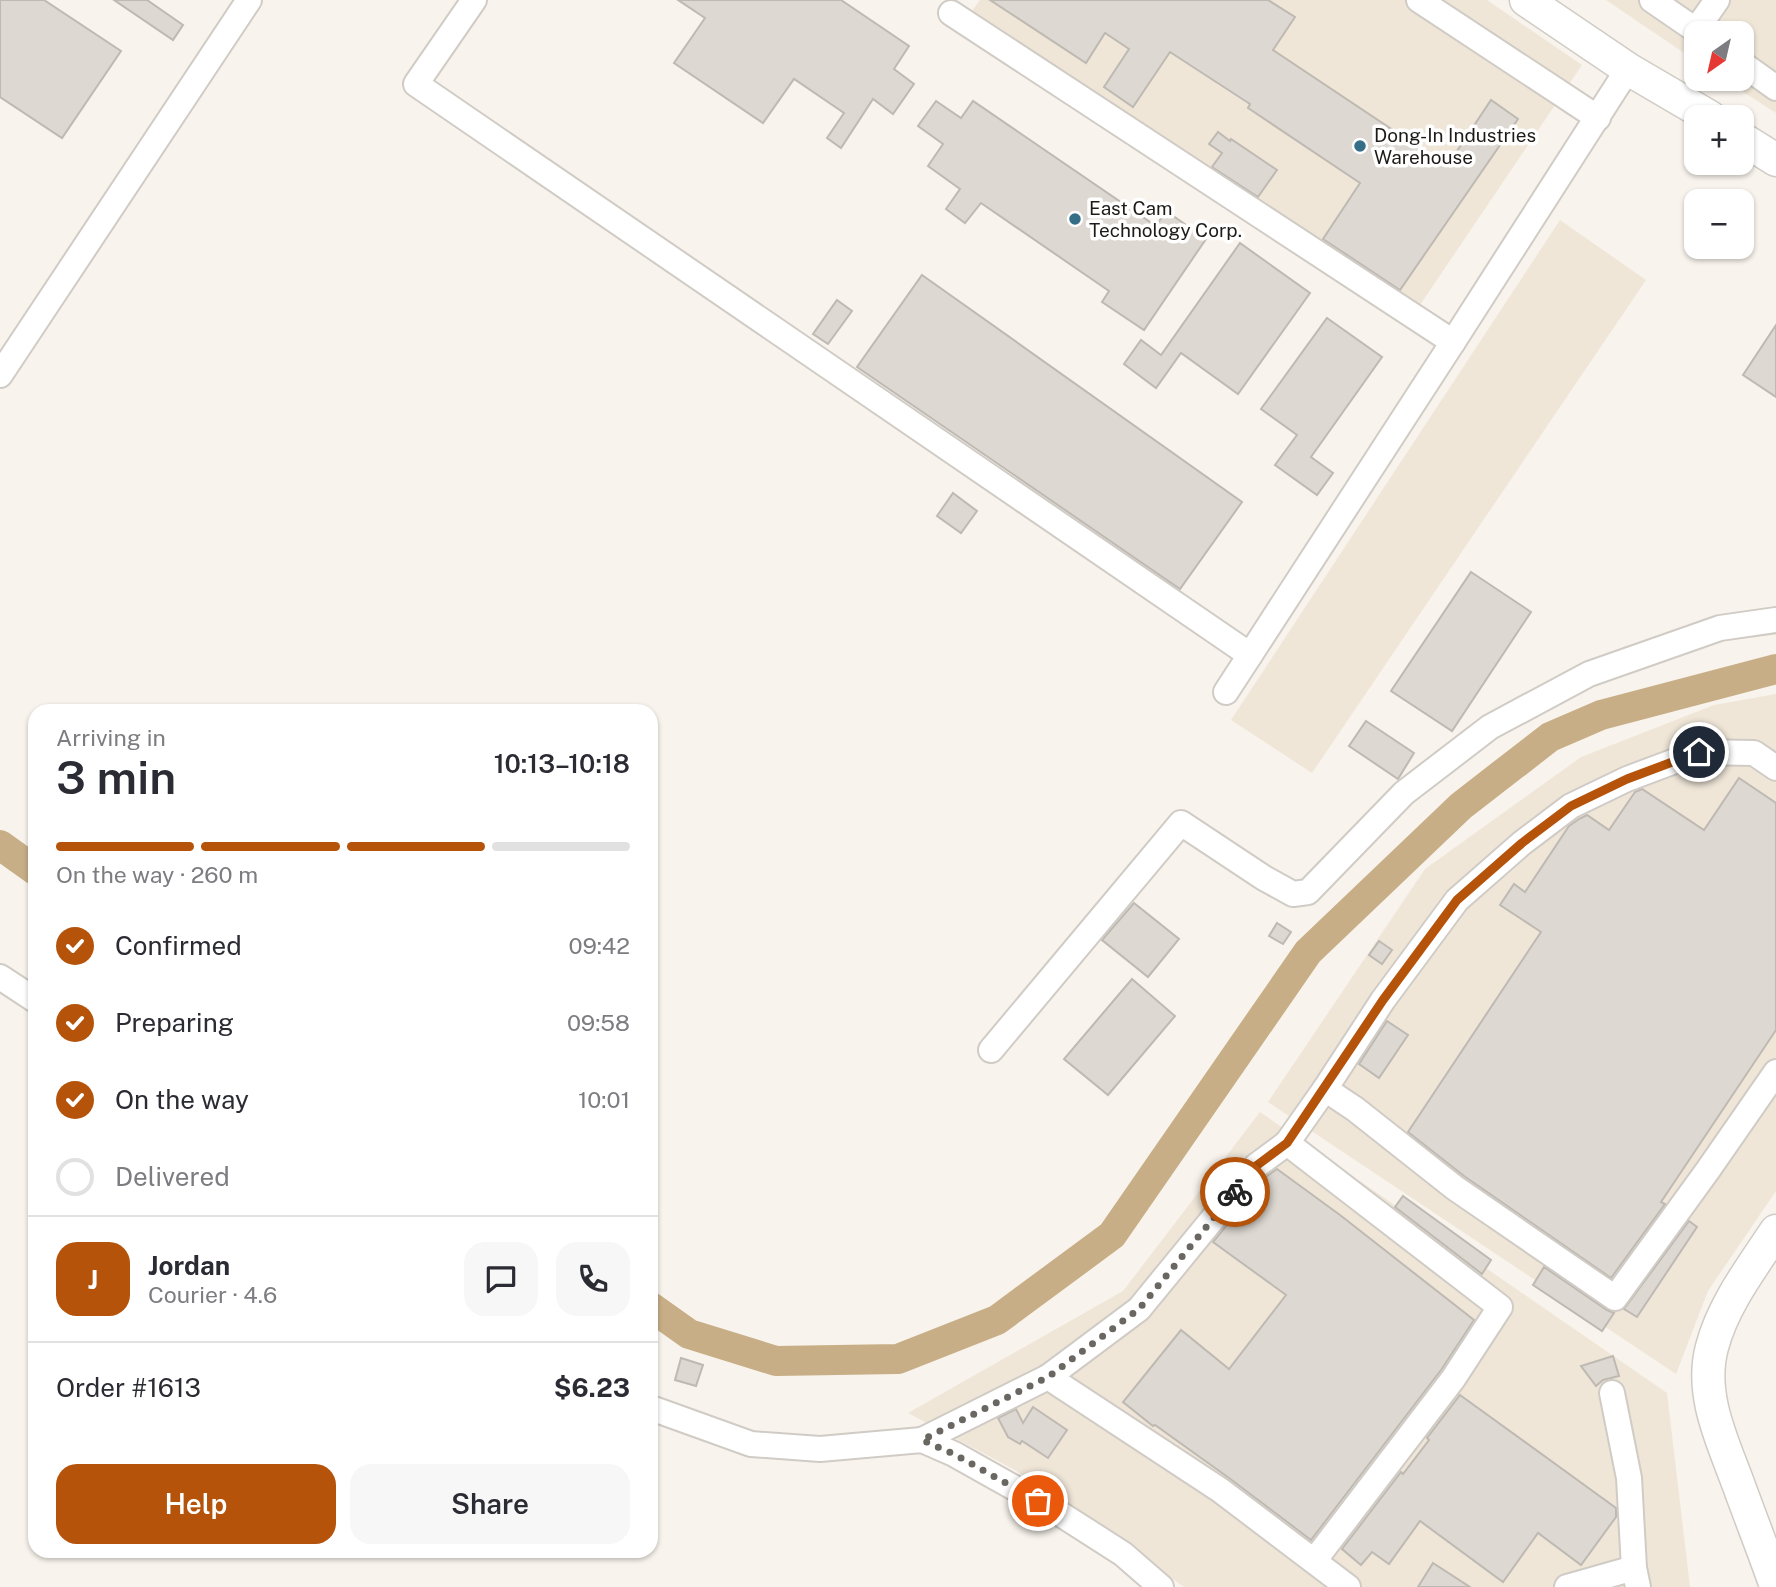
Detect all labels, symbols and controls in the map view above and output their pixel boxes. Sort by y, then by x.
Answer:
north arrow [1684,21,1754,91]
map controls [1684,21,1754,259]
button: + [1684,105,1754,175]
place label: Dong-In Industries Warehouse [1374,124,1536,168]
marker: Dong-In Industries Warehouse [1352,138,1368,154]
button: − [1684,189,1754,259]
place label: East Cam Technology Corp. [1089,197,1242,241]
marker: East Cam Technology Corp. [1067,211,1083,227]
pin [1669,722,1729,782]
text: Arriving in [56,724,166,751]
icon: home [1680,733,1718,771]
text: 10:13–10:18 [494,748,630,779]
text: 3 min [56,750,176,804]
text: On the way · 260 m [56,861,258,888]
icon: check [56,927,94,965]
text: Confirmed [115,930,242,961]
text: 09:42 [569,932,630,959]
icon: check [56,1004,94,1042]
text: Preparing [115,1007,234,1038]
text: 09:58 [567,1009,630,1036]
icon: check [56,1081,94,1119]
text: On the way [115,1084,249,1115]
text: 10:01 [578,1086,630,1113]
courier [1200,1157,1270,1227]
text: Delivered [115,1161,230,1192]
icon: bike [1216,1173,1254,1211]
button: chat [464,1242,538,1316]
button: phone [556,1242,630,1316]
text: Jordan [148,1250,230,1281]
text: J [88,1264,98,1295]
text: Courier · 4.6 [148,1281,277,1308]
text: Order #1613 [56,1372,201,1403]
text: $6.23 [554,1372,630,1403]
button: Help [56,1464,336,1544]
button: Share [350,1464,630,1544]
pin [1008,1471,1068,1531]
icon: bag [1019,1482,1057,1520]

